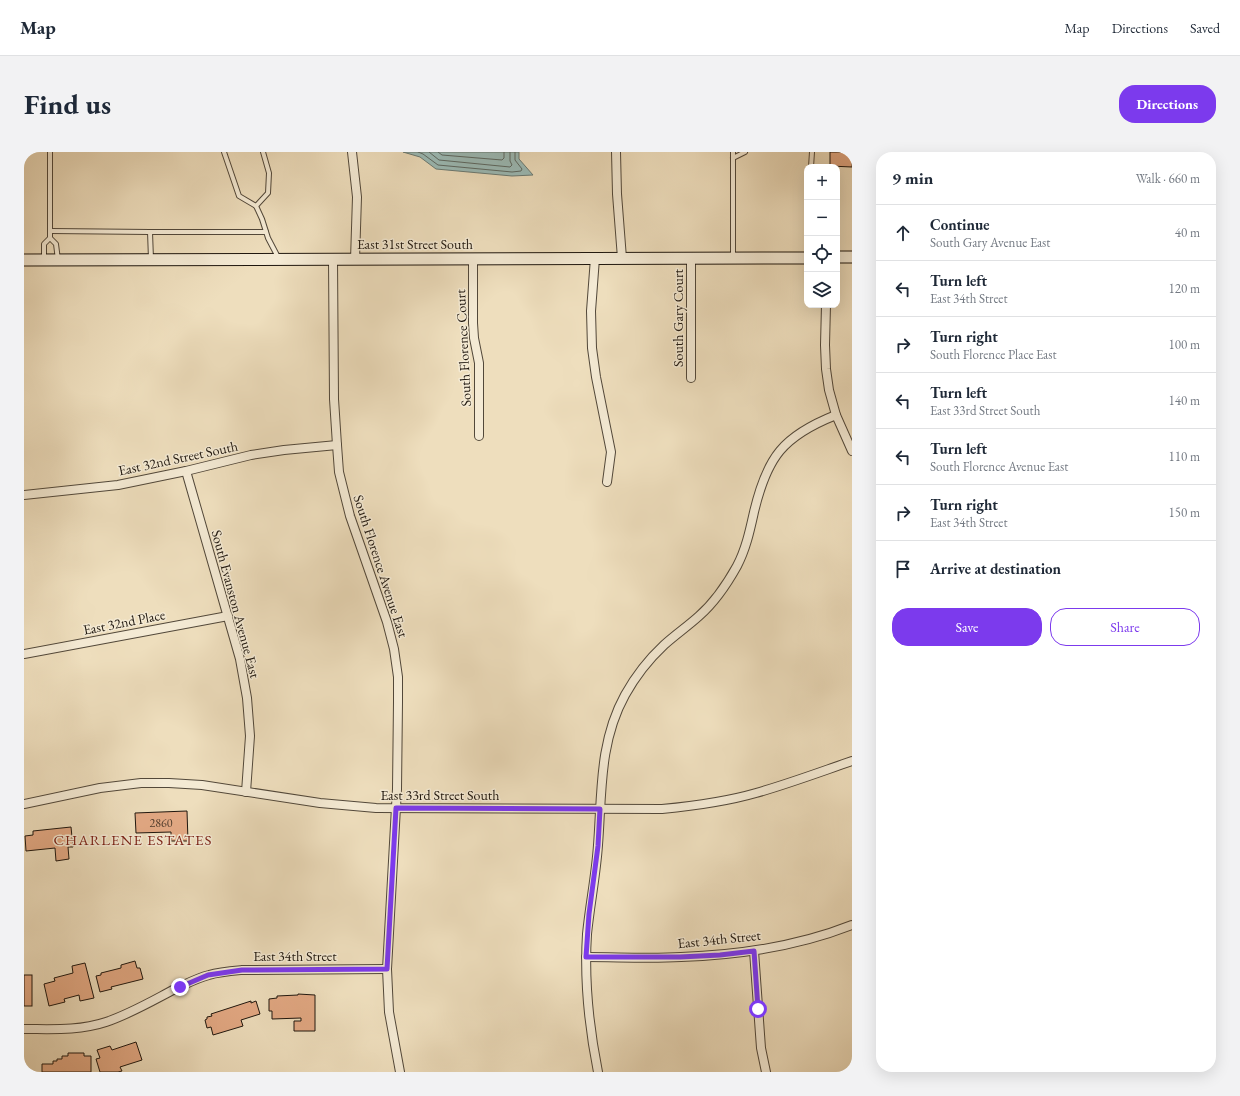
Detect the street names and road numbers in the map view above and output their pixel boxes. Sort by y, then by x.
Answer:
street label: East 31st Street South [357,235,473,253]
street label: South Gary Court [669,268,687,367]
street label: South Florence Court [451,288,475,407]
street label: East 32nd Street South [117,437,239,479]
street label: South Florence Avenue East [349,492,413,640]
street label: South Evanston Avenue East [208,528,265,681]
street label: East 32nd Place [81,605,167,639]
street label: East 33rd Street South [381,786,499,804]
street label: East 34th Street [677,926,762,952]
street label: East 34th Street [253,947,337,965]

